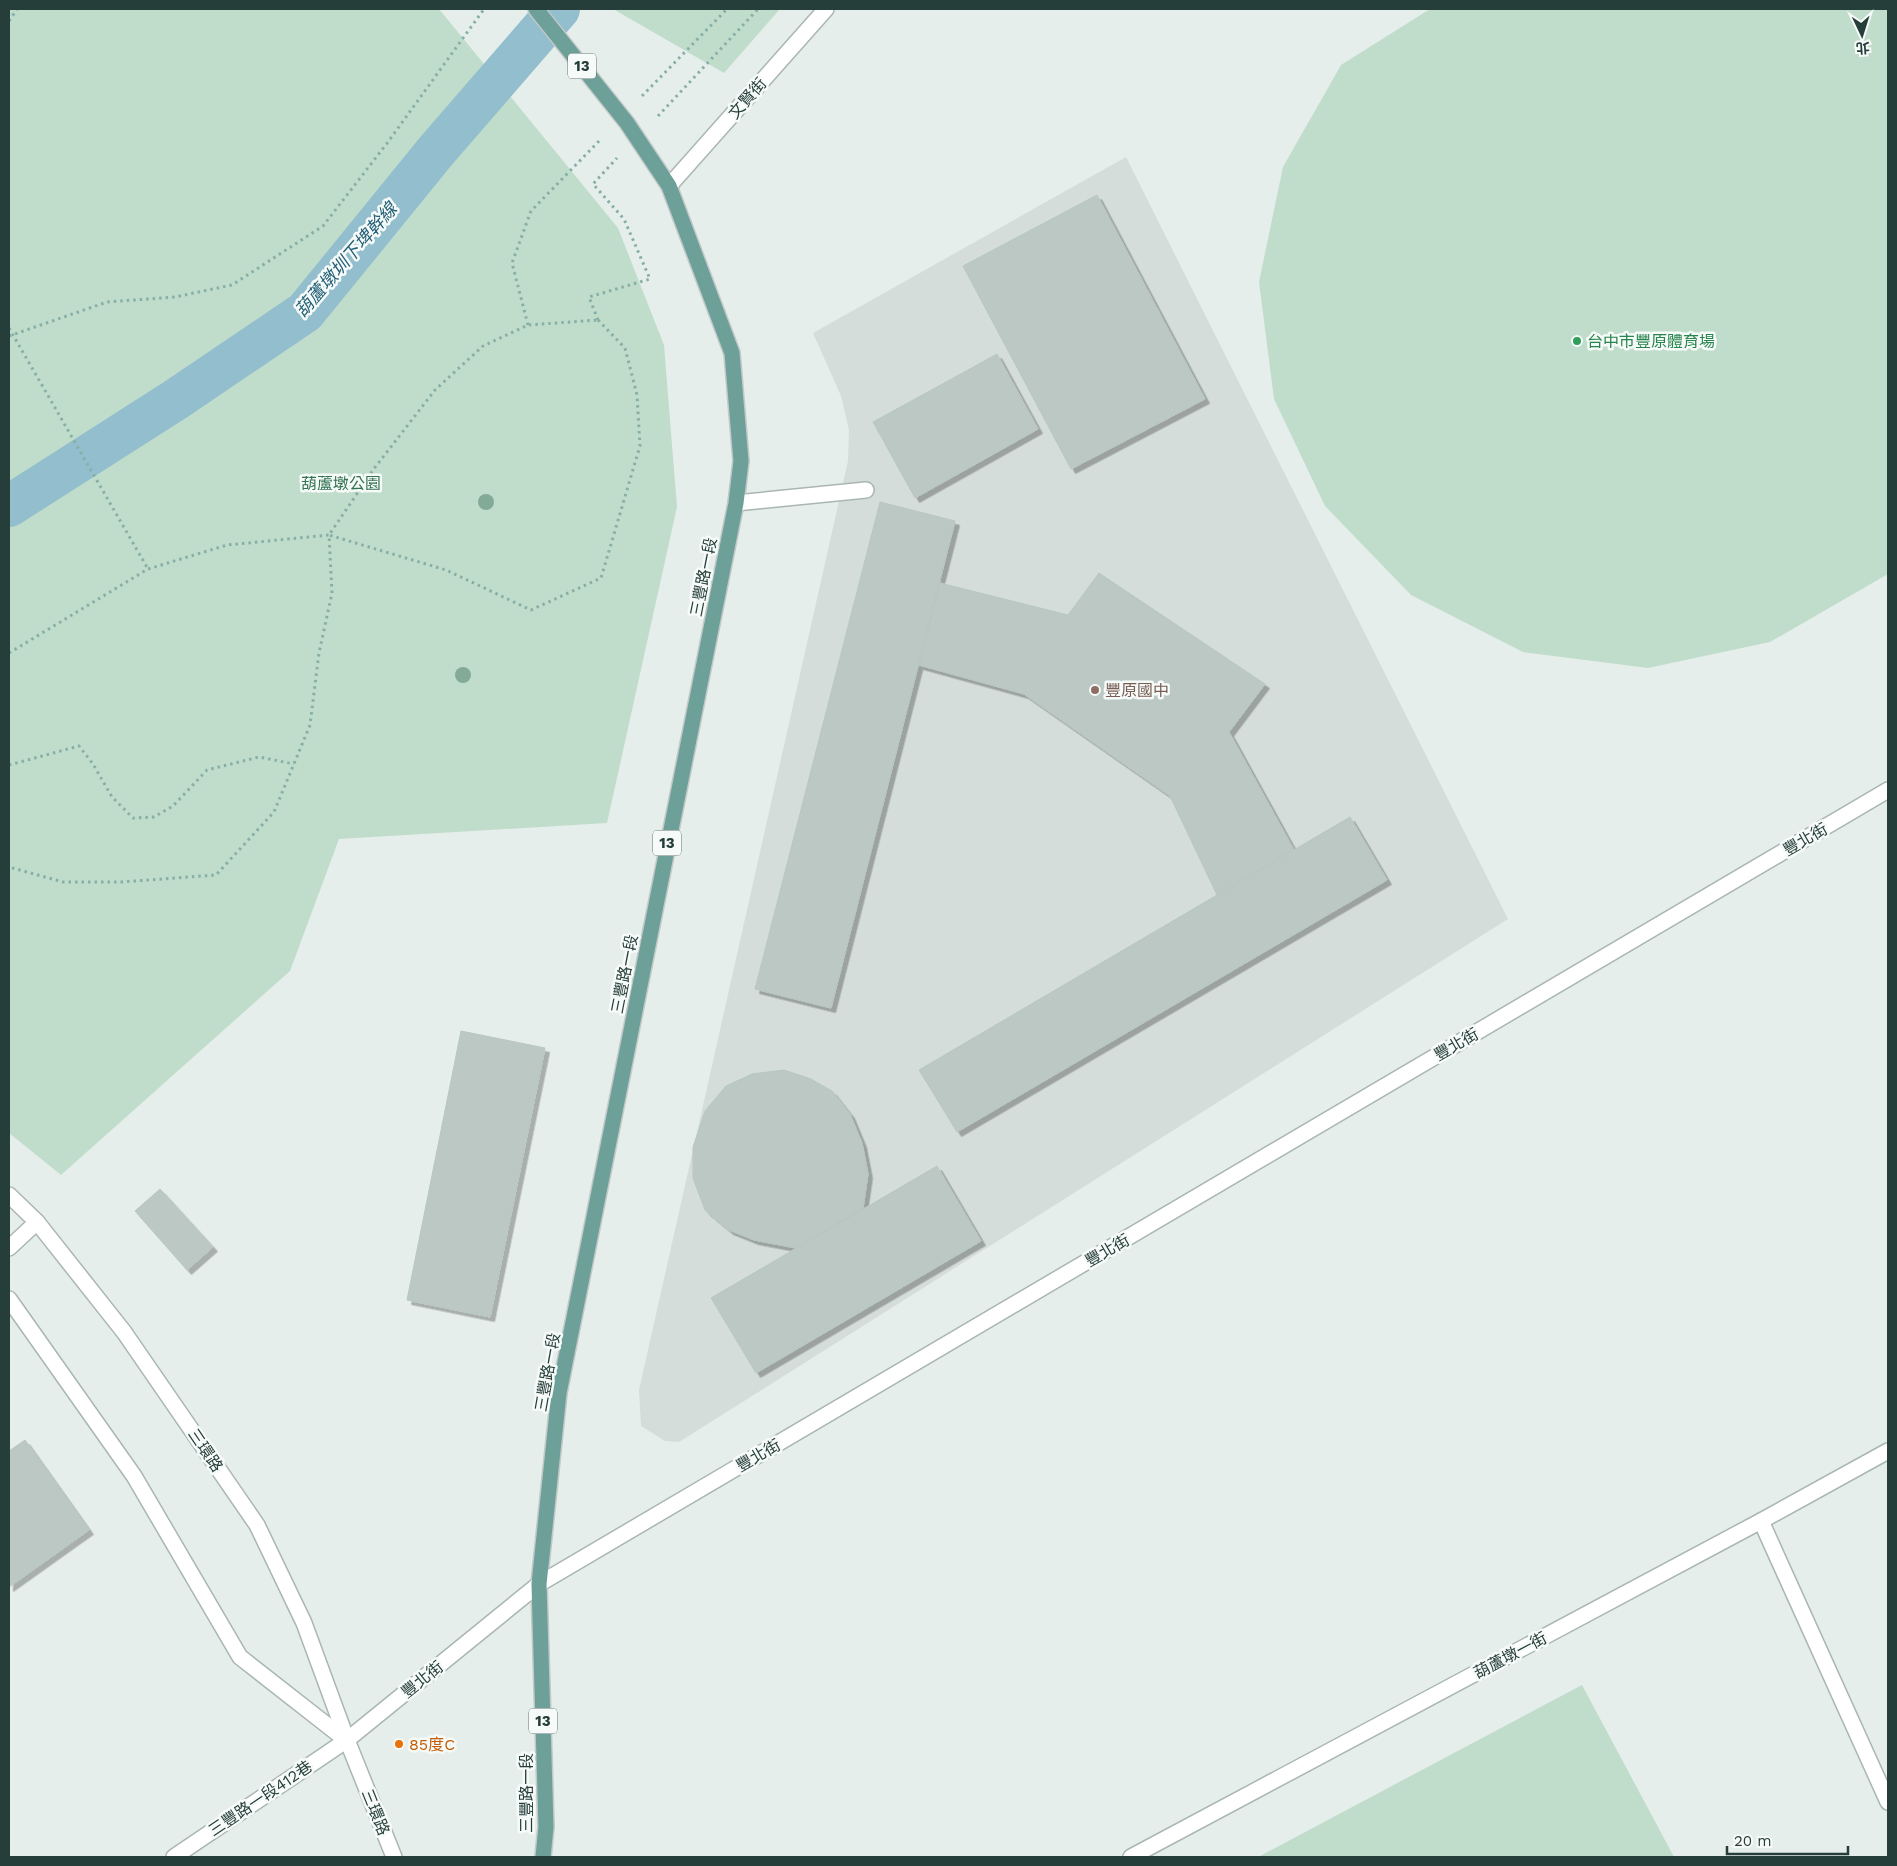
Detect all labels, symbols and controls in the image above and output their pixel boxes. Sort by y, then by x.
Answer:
north arrow [1837,10,1887,60]
text: 北 [1855,39,1870,56]
road number: 13 [568,54,596,78]
street label: 文賢街 [724,74,770,123]
water label: 葫蘆墩圳下埤幹線 [290,197,402,321]
place label: 台中市豐原體育場 [1587,332,1715,351]
marker: 台中市豐原體育場 [1571,335,1583,347]
park label: 葫蘆墩公園 [301,474,381,493]
street label: 三豐路一段 [687,536,720,618]
place label: 豐原國中 [1105,681,1169,700]
marker: 豐原國中 [1089,684,1101,696]
street label: 豐北街 [1780,819,1831,860]
road number: 13 [653,830,681,856]
street label: 三豐路一段 [608,933,641,1015]
street label: 豐北街 [1431,1024,1482,1065]
street label: 豐北街 [1082,1230,1133,1271]
street label: 三豐路一段 [531,1331,564,1413]
street label: 三環路 [184,1425,227,1475]
street label: 豐北街 [733,1435,784,1476]
street label: 葫蘆墩一街 [1470,1628,1550,1683]
street label: 豐北街 [398,1657,447,1702]
road number: 13 [529,1708,557,1734]
place label: 85度C [409,1735,455,1754]
marker: 85度C [393,1738,405,1750]
street label: 三豐路一段 [517,1753,536,1833]
street label: 三豐路一段412巷 [205,1757,316,1840]
street label: 三環路 [358,1786,393,1838]
scale bar [1727,1824,1848,1856]
text: 20 m [1734,1832,1772,1850]

